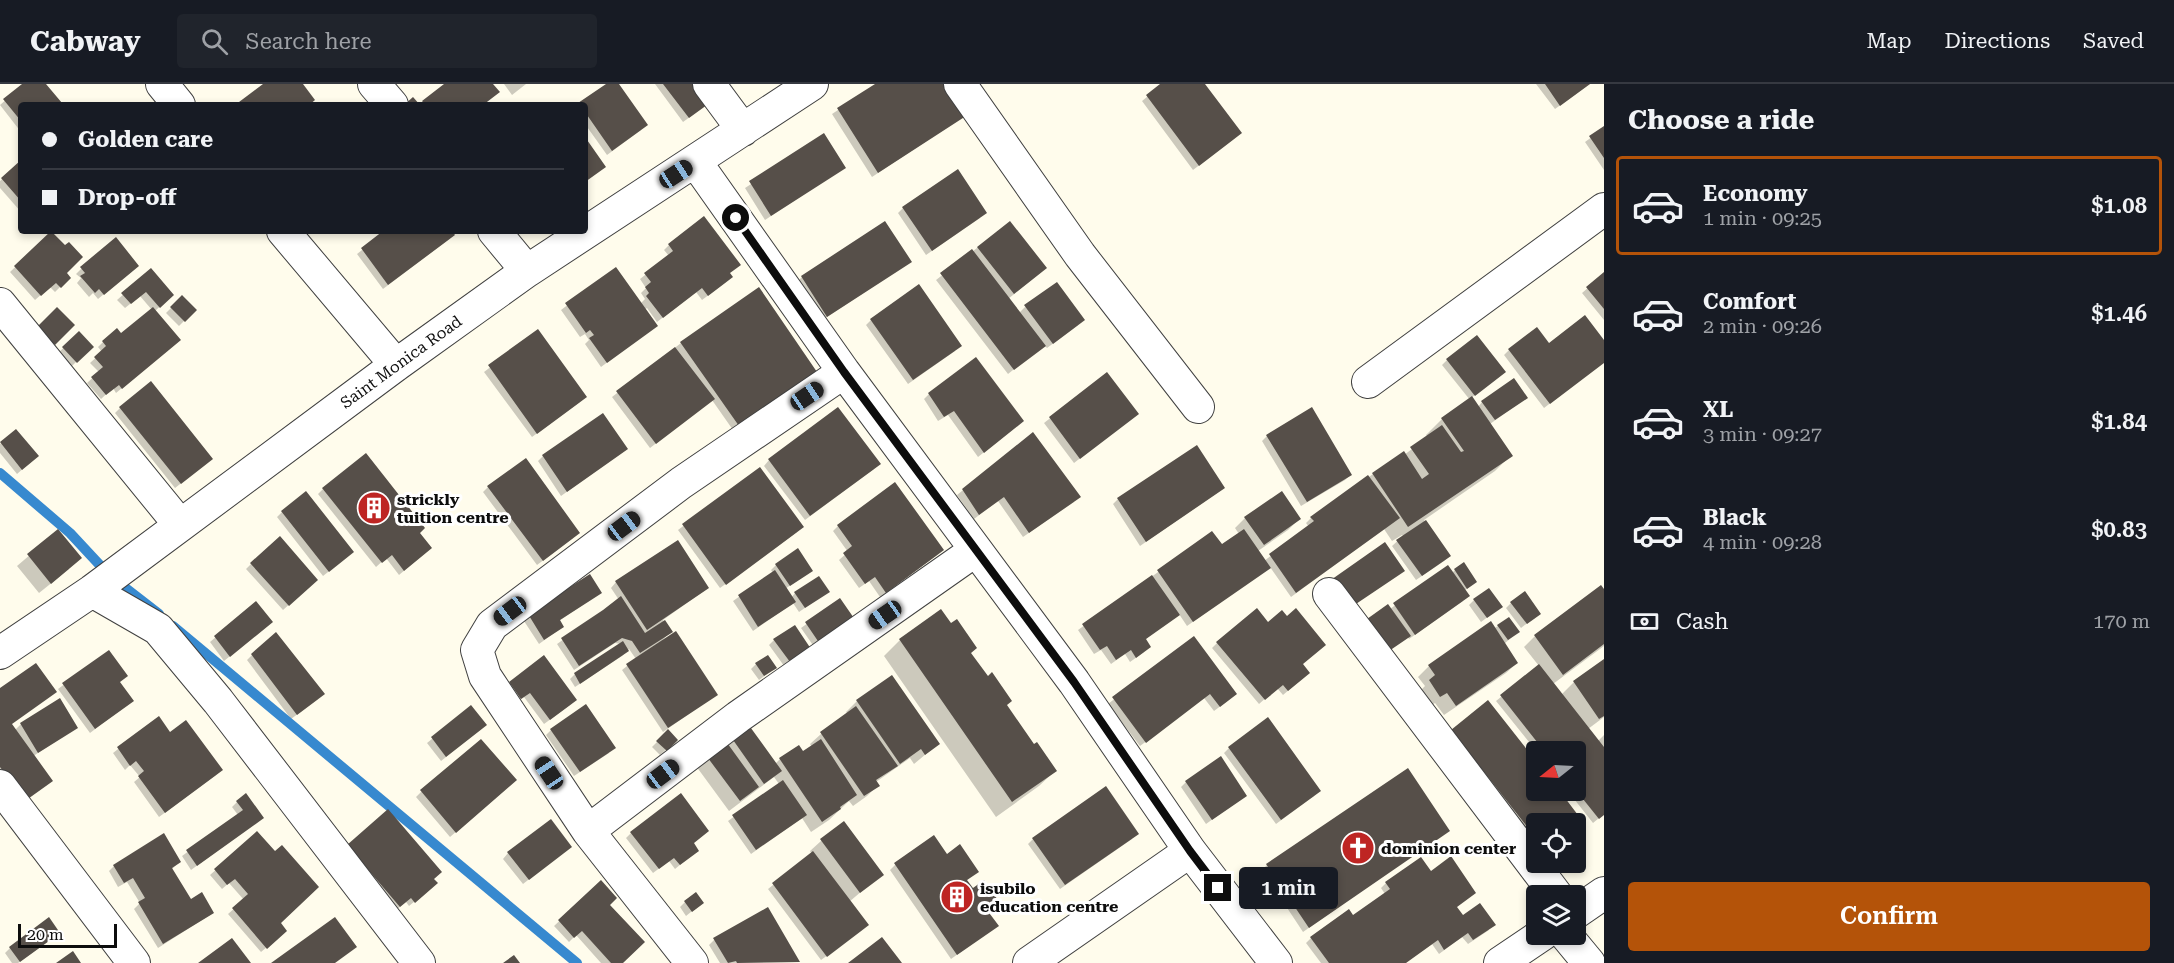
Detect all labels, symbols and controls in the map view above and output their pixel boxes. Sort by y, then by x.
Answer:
search box [177,14,597,68]
text: Cabway [30,25,141,58]
icon: search [198,25,231,58]
text: Search here [246,29,372,54]
text: Map [1867,29,1911,53]
text: Directions [1944,29,2050,53]
text: Saved [2083,29,2144,53]
text: Choose a ride [1628,104,1814,136]
text: Golden care [78,127,213,152]
car [656,157,696,191]
icon: car [1631,179,1685,233]
text: Economy [1703,181,1807,206]
text: Drop-off [78,185,176,210]
text: $1.08 [2091,193,2147,218]
route start [722,204,749,231]
text: 1 min · 09:25 [1703,206,1822,230]
icon: car [1631,287,1685,341]
text: Comfort [1703,289,1796,314]
text: $1.46 [2091,301,2147,326]
street label: Saint Monica Road [337,312,465,412]
text: 2 min · 09:26 [1703,314,1822,338]
car [787,378,827,414]
icon: car [1631,395,1685,449]
text: XL [1703,397,1733,422]
text: $1.84 [2091,409,2147,434]
text: 3 min · 09:27 [1703,422,1822,446]
building icon: strickly tuition centre [356,490,392,526]
place label: strickly tuition centre [397,490,509,527]
icon: car [1631,503,1685,557]
text: Black [1703,505,1767,530]
car [604,508,644,544]
text: $0.83 [2091,517,2147,542]
text: 4 min · 09:28 [1703,530,1822,554]
car [490,593,530,629]
car [865,597,905,633]
icon: cash [1628,605,1661,638]
text: Cash [1676,609,1728,634]
text: 170 m [2093,609,2150,633]
north arrow [1526,741,1586,801]
map controls [1526,741,1586,945]
car [531,753,567,793]
car [643,756,683,792]
button: locate [1526,813,1586,873]
church icon: dominion center [1340,830,1376,866]
place label: dominion center [1381,839,1516,858]
callout: 1 min [1239,867,1338,909]
route end [1204,874,1231,901]
text: 1 min [1261,876,1316,900]
building icon: isubilo education centre [939,879,975,915]
place label: isubilo education centre [980,879,1119,916]
button: Confirm [1628,882,2150,951]
button: layers [1526,885,1586,945]
scale bar [18,921,117,948]
text: 20 m [27,925,64,944]

